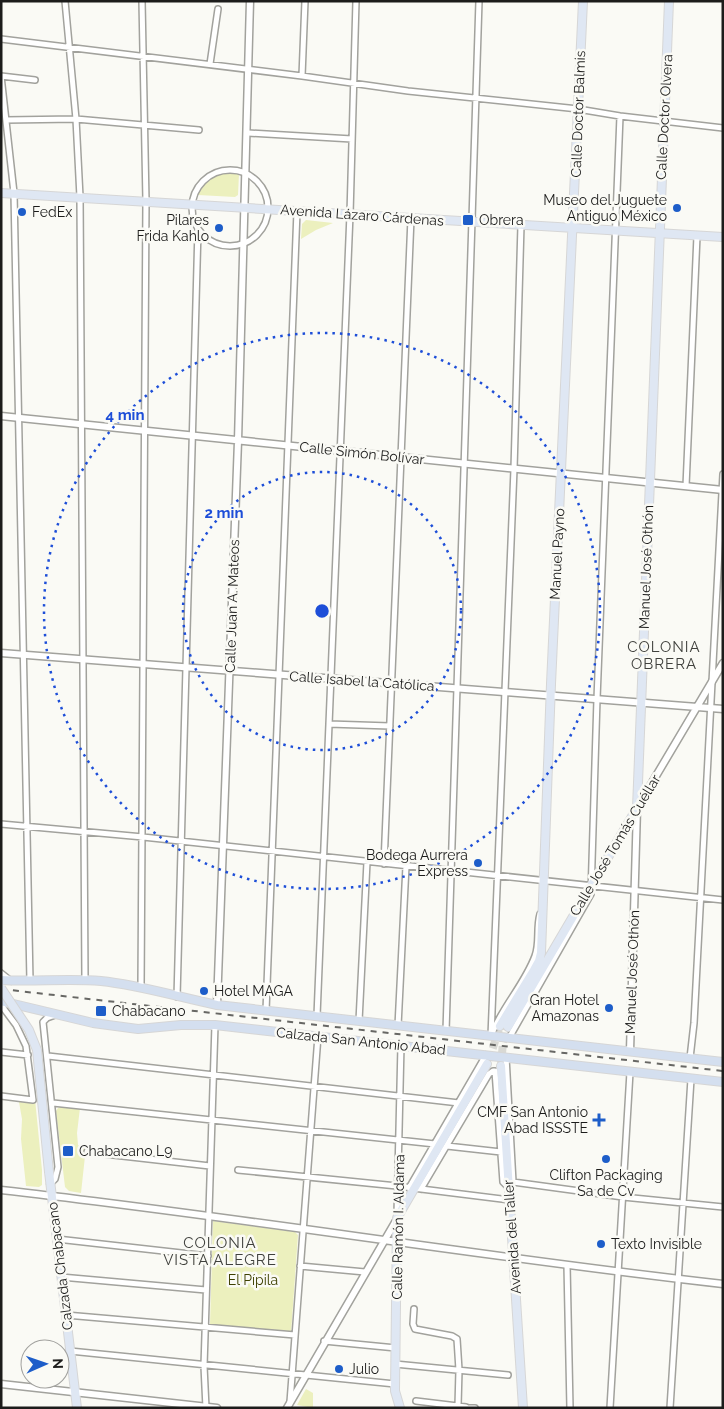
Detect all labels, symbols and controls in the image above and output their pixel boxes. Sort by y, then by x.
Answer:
street label: Calle Doctor Balmis [568,50,588,178]
street label: Calle Doctor Olvera [653,54,675,180]
place label: Museo del Juguete Antiguo México [543,192,667,224]
street label: Avenida Lázaro Cárdenas [280,201,445,229]
marker: Museo del Juguete Antiguo México [671,202,683,214]
place label: FedEx [32,204,72,220]
marker: FedEx [16,206,28,218]
place label: Pilares Frida Kahlo [136,212,209,244]
place label: Obrera [479,212,524,228]
marker: Obrera [461,213,475,227]
marker: Pilares Frida Kahlo [213,222,225,234]
text: 4 min [105,406,145,424]
street label: Calle Simón Bolívar [299,438,425,468]
text: 2 min [205,504,243,522]
street label: Manuel José Othón [636,505,656,629]
street label: Manuel Payno [547,508,567,600]
street label: Calle Juan A. Mateos [222,539,242,673]
centre of rings [313,602,331,620]
district label: COLONIA OBRERA [627,638,701,673]
street label: Calle Isabel la Católica [289,668,435,694]
street label: Calle José Tomás Cuéllar [566,771,664,918]
place label: Bodega Aurrera Express [366,847,468,879]
marker: Bodega Aurrera Express [472,857,484,869]
street label: Manuel José Othón [622,910,642,1034]
place label: Hotel MAGA [214,983,294,999]
marker: Hotel MAGA [198,985,210,997]
place label: Gran Hotel Amazonas [530,992,599,1024]
marker: Gran Hotel Amazonas [603,1002,615,1014]
place label: Chabacano [112,1003,185,1019]
marker: Chabacano [94,1004,108,1018]
street label: Calzada San Antonio Abad [275,1024,447,1058]
place label: CMF San Antonio Abad ISSSTE [477,1104,588,1136]
marker: CMF San Antonio Abad ISSSTE [592,1113,606,1127]
place label: Chabacano L9 [79,1143,172,1159]
marker: Chabacano L9 [61,1144,75,1158]
marker: Clifton Packaging Sa de Cv [600,1153,612,1165]
street label: Calle Ramón I. Aldama [389,1154,407,1300]
place label: Clifton Packaging Sa de Cv [549,1167,663,1199]
street label: Avenida del Taller [500,1179,524,1295]
street label: Calzada Chabacano [44,1201,76,1331]
district label: COLONIA VISTA ALEGRE [163,1234,277,1269]
place label: Texto Invisible [611,1236,702,1252]
marker: Texto Invisible [595,1238,607,1250]
park label: El Pípila [228,1272,278,1288]
north arrow [20,1339,70,1389]
text: N [50,1358,66,1369]
place label: Julio [349,1361,379,1377]
marker: Julio [333,1363,345,1375]

